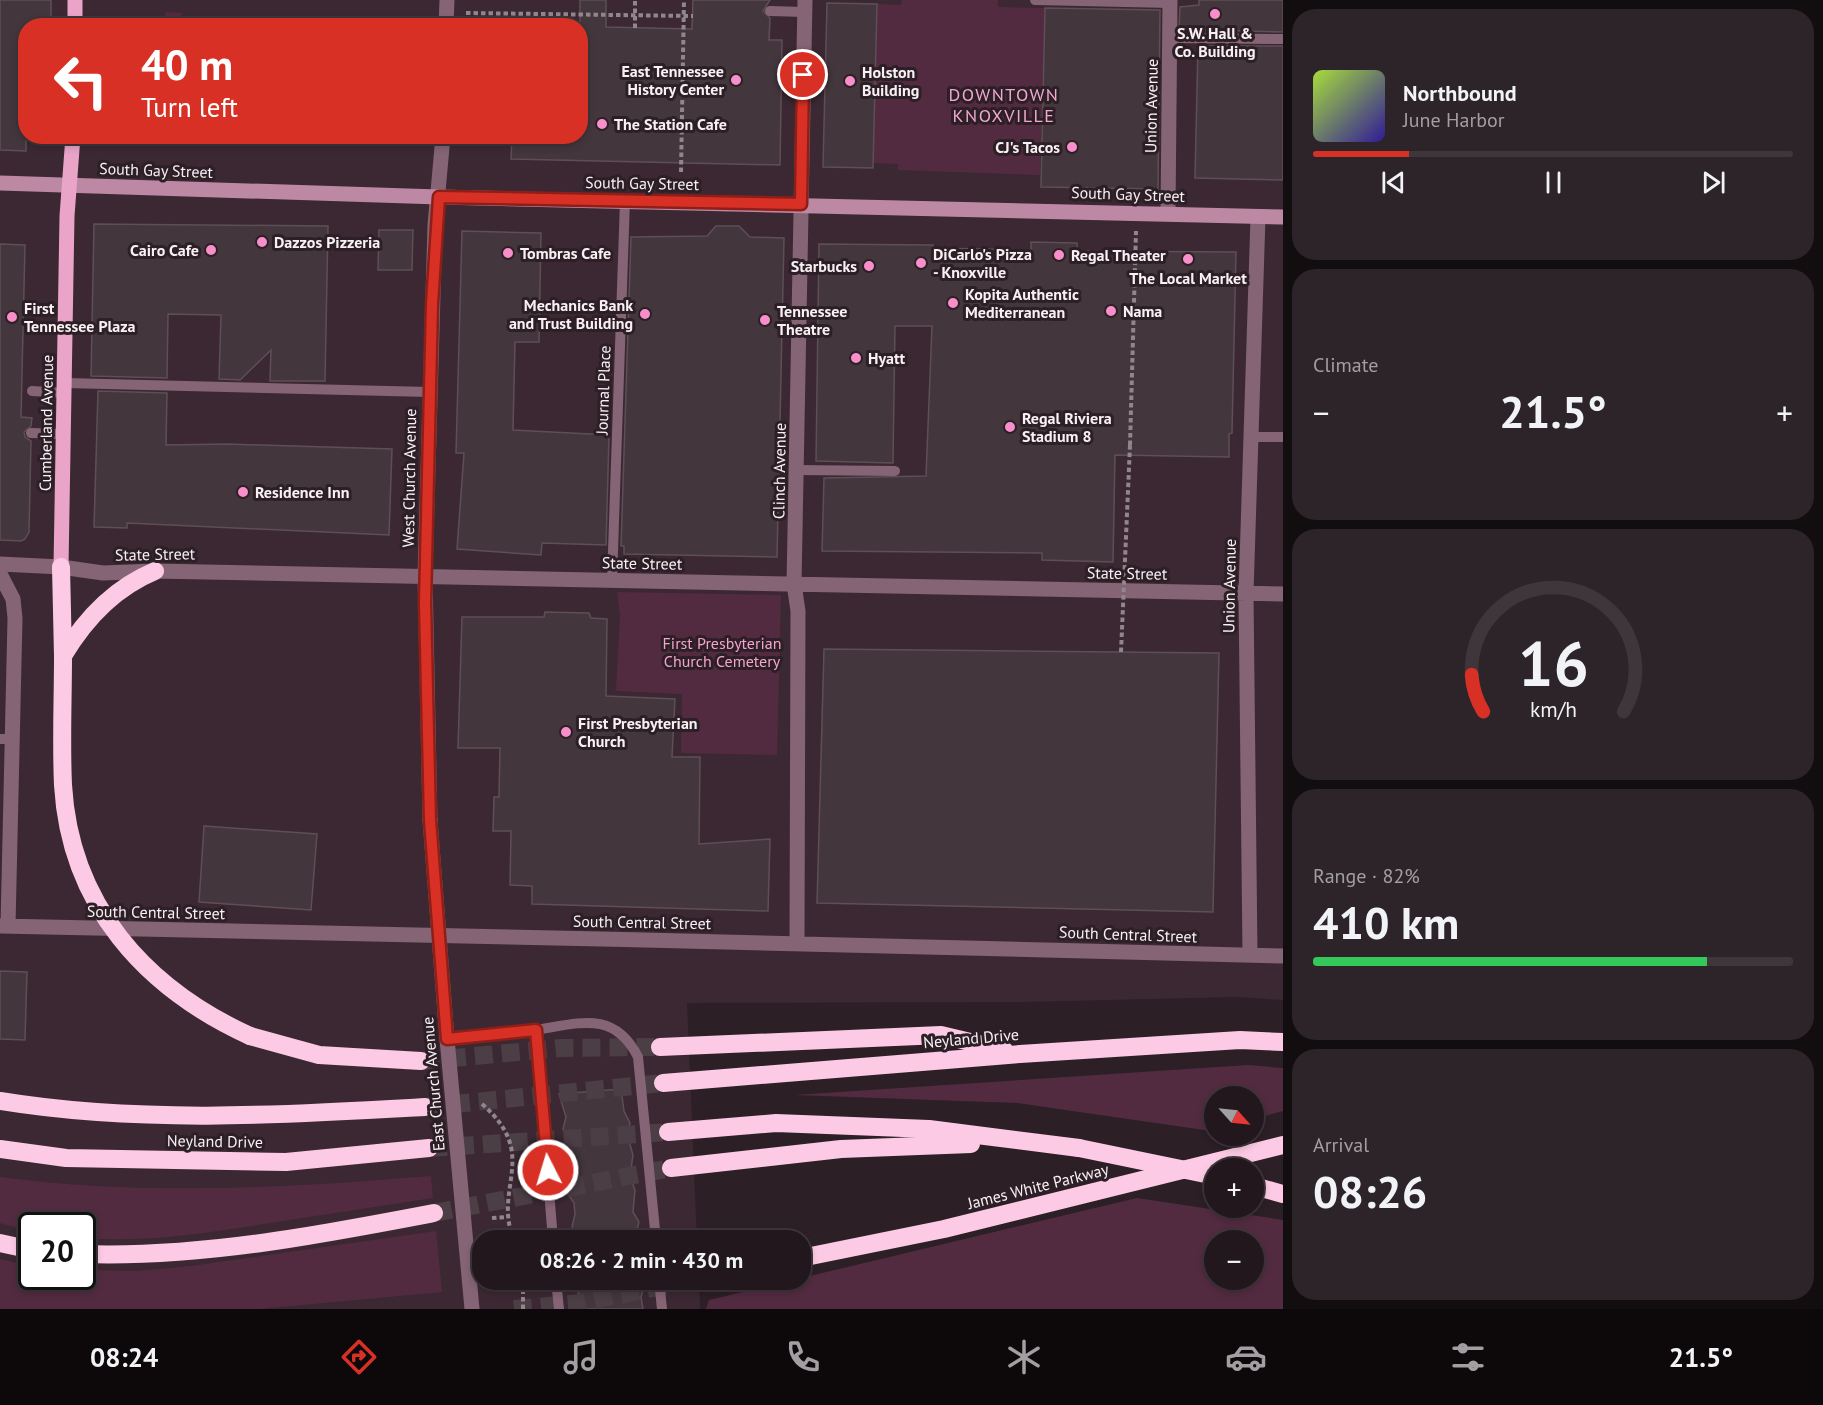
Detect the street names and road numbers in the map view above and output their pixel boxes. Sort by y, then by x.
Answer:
street label: Union Avenue [1140,59,1162,153]
street label: South Gay Street [99,158,214,182]
street label: South Gay Street [585,172,700,194]
street label: South Gay Street [1071,182,1186,206]
street label: Journal Place [591,345,615,436]
street label: Cumberland Avenue [35,355,57,491]
street label: West Church Avenue [398,408,420,548]
street label: Clinch Avenue [768,423,790,519]
street label: Union Avenue [1218,539,1240,633]
street label: State Street [115,543,196,565]
street label: State Street [602,552,683,574]
street label: State Street [1087,562,1168,584]
street label: South Central Street [87,901,226,923]
street label: South Central Street [573,911,712,933]
street label: South Central Street [1059,922,1198,946]
street label: East Church Avenue [417,1016,449,1152]
street label: Neyland Drive [922,1024,1020,1052]
street label: Neyland Drive [167,1130,263,1152]
street label: James White Parkway [964,1159,1111,1213]

